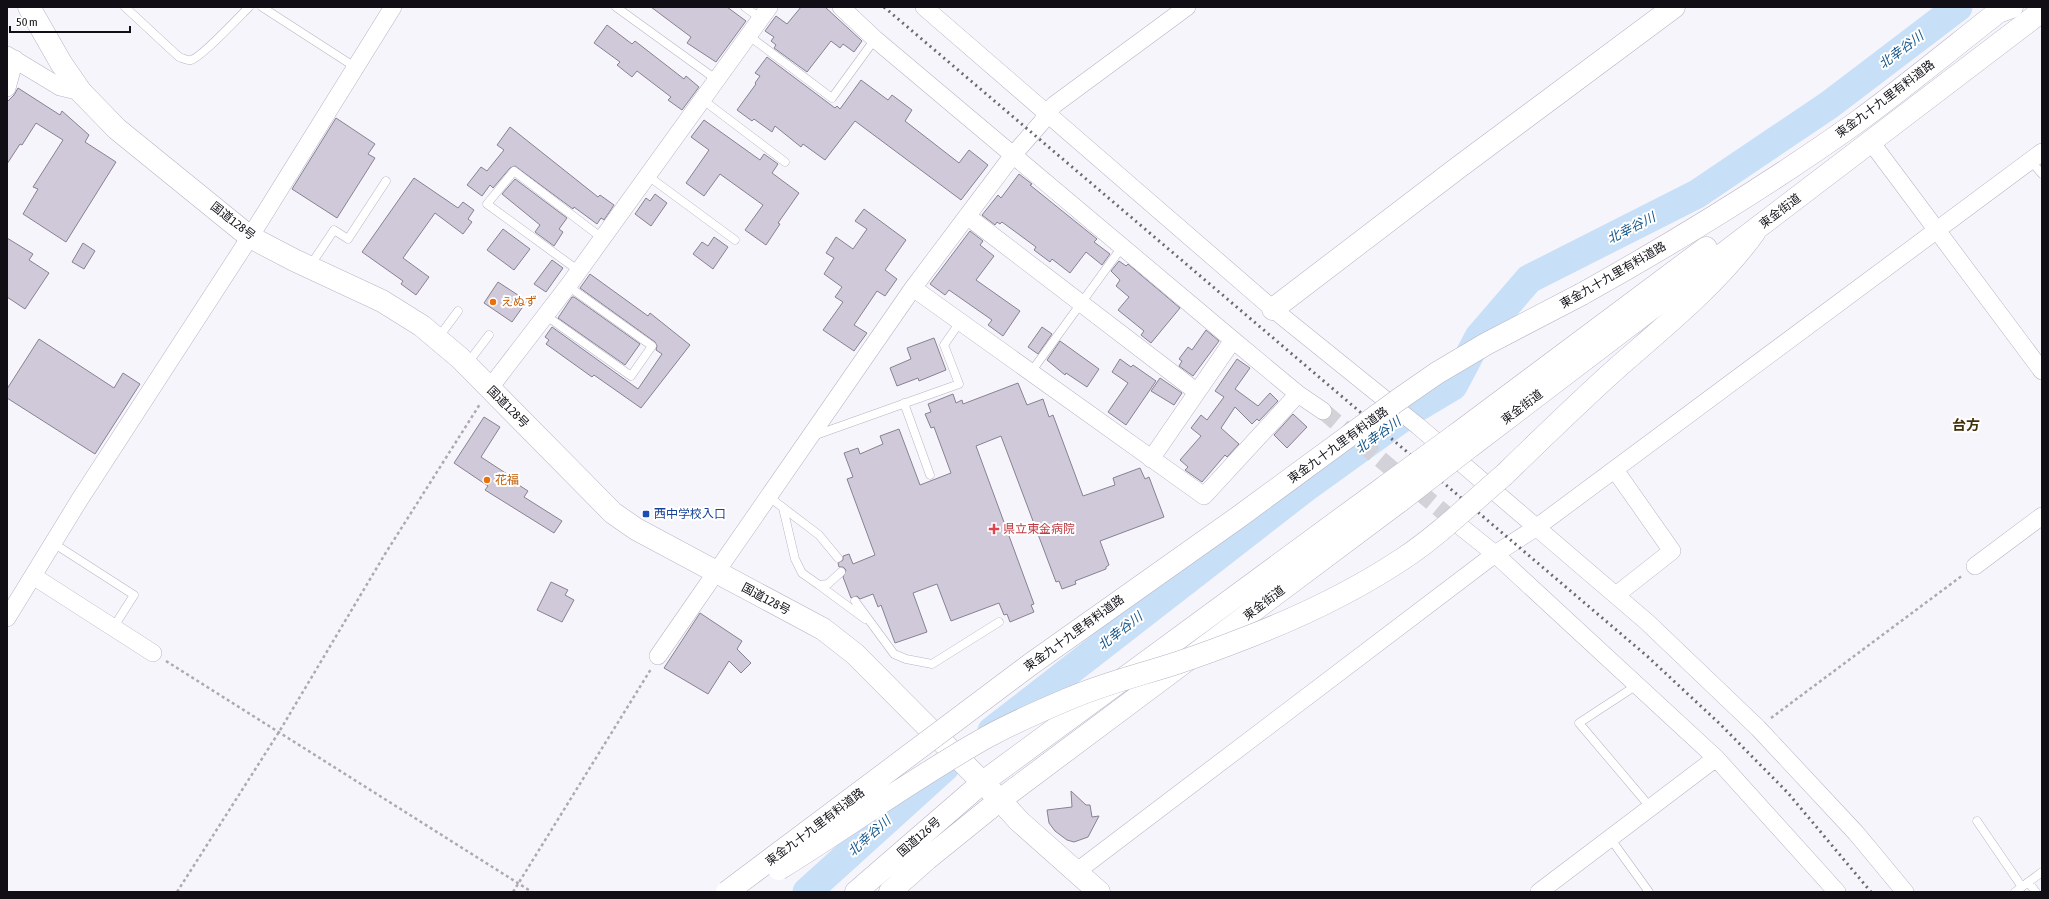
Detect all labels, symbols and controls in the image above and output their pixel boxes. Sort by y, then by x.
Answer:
scale bar [10,8,130,34]
text: 50 m [16,15,38,29]
water label: 北幸谷川 [1876,27,1928,72]
street label: 東金九十九里有料道路 [1833,57,1937,141]
street label: 東金街道 [1757,191,1803,231]
street label: 国道128号 [208,199,258,243]
water label: 北幸谷川 [1604,209,1659,246]
street label: 東金九十九里有料道路 [1558,239,1668,311]
place label: えぬず [501,295,537,309]
marker: えぬず [488,297,498,307]
street label: 国道128号 [484,383,532,431]
street label: 東金街道 [1499,387,1545,427]
street label: 東金九十九里有料道路 [1285,404,1391,486]
water label: 北幸谷川 [1353,412,1405,456]
district label: 台方 [1952,417,1980,433]
place label: 花福 [495,473,519,487]
marker: 花福 [482,475,492,485]
place label: 西中学校入口 [654,507,726,521]
marker: 西中学校入口 [641,509,651,519]
place label: 県立東金病院 [1003,522,1075,536]
marker: 県立東金病院 [988,523,1000,535]
street label: 国道128号 [739,580,793,618]
street label: 東金街道 [1241,583,1287,623]
street label: 東金九十九里有料道路 [1021,592,1127,674]
water label: 北幸谷川 [1095,608,1147,653]
street label: 東金九十九里有料道路 [763,785,867,869]
water label: 北幸谷川 [845,812,895,859]
street label: 国道126号 [894,814,944,860]

